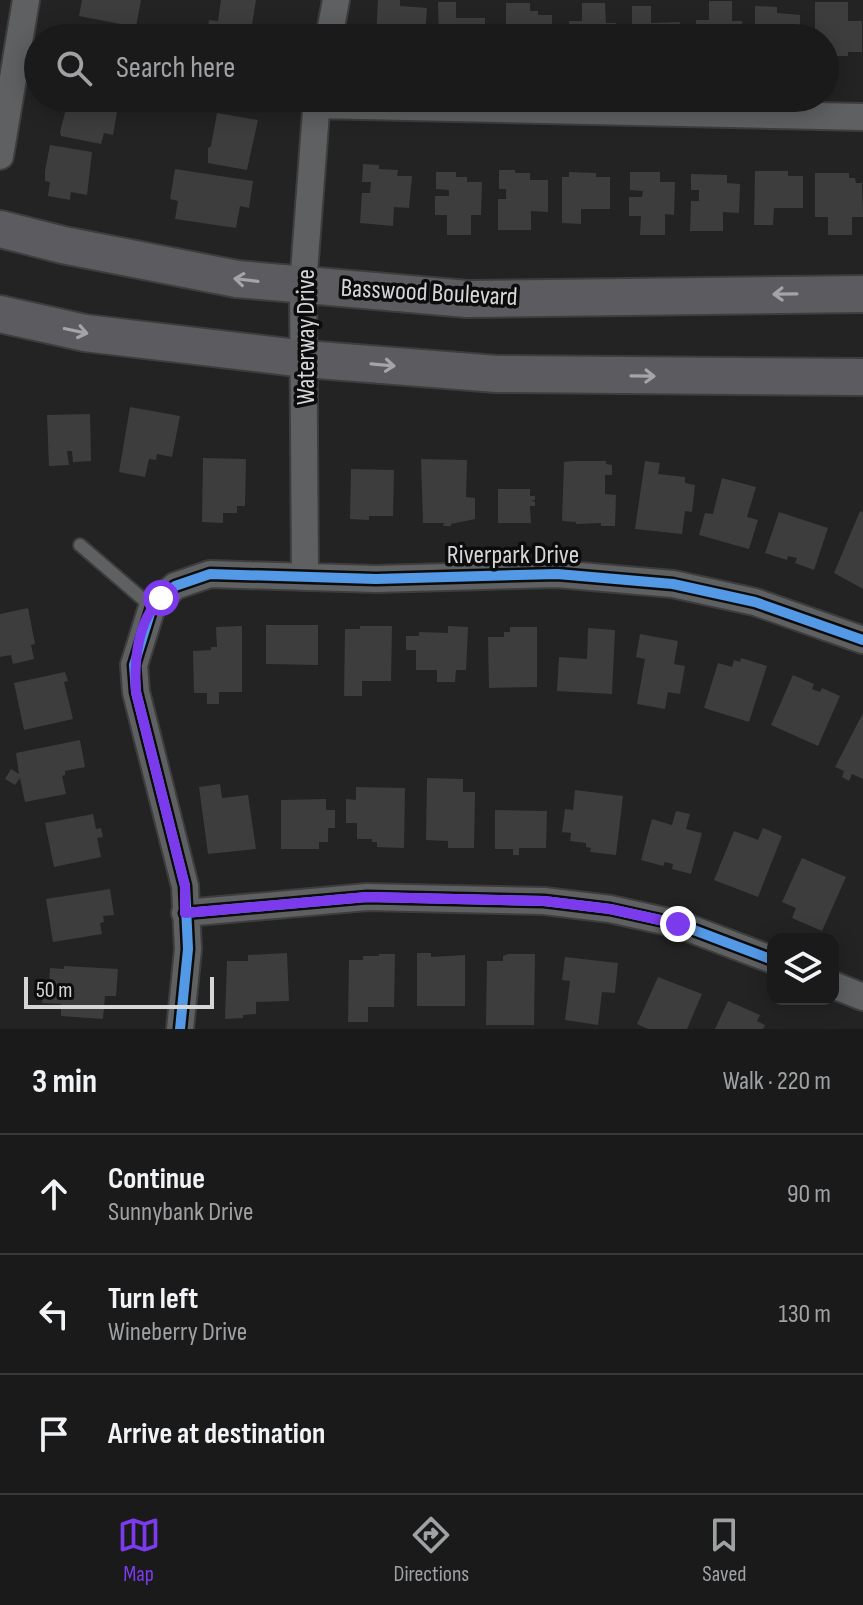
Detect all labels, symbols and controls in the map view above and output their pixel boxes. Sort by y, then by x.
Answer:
search box [24,24,839,112]
icon: search [52,46,96,90]
text: Search here [116,50,235,86]
street label: Waterway Drive [291,269,322,405]
one-way arrow [234,272,259,287]
street label: Basswood Boulevard [340,273,518,313]
one-way arrow [772,286,799,302]
one-way arrow [63,324,88,339]
one-way arrow [369,358,396,373]
one-way arrow [629,369,656,384]
street label: Riverpark Drive [447,540,579,571]
route start [143,580,179,616]
route end [660,906,696,942]
map controls [767,933,839,1005]
button: layers [767,933,839,1005]
scale bar [24,973,214,1009]
text: 50 m [36,977,72,1004]
text: 3 min [32,1061,97,1102]
text: Walk · 220 m [723,1066,831,1097]
text: Continue [108,1161,205,1197]
icon: ahead [32,1172,76,1216]
text: 90 m [787,1179,831,1210]
text: Sunnybank Drive [108,1197,254,1228]
text: Turn left [108,1281,198,1317]
icon: left [32,1292,76,1336]
text: 130 m [779,1299,831,1330]
text: Wineberry Drive [108,1317,247,1348]
icon: arrive [32,1412,76,1456]
text: Arrive at destination [108,1416,325,1452]
tab: Map [117,1513,161,1588]
tab: Directions [394,1513,469,1588]
tab: Saved [702,1513,746,1588]

